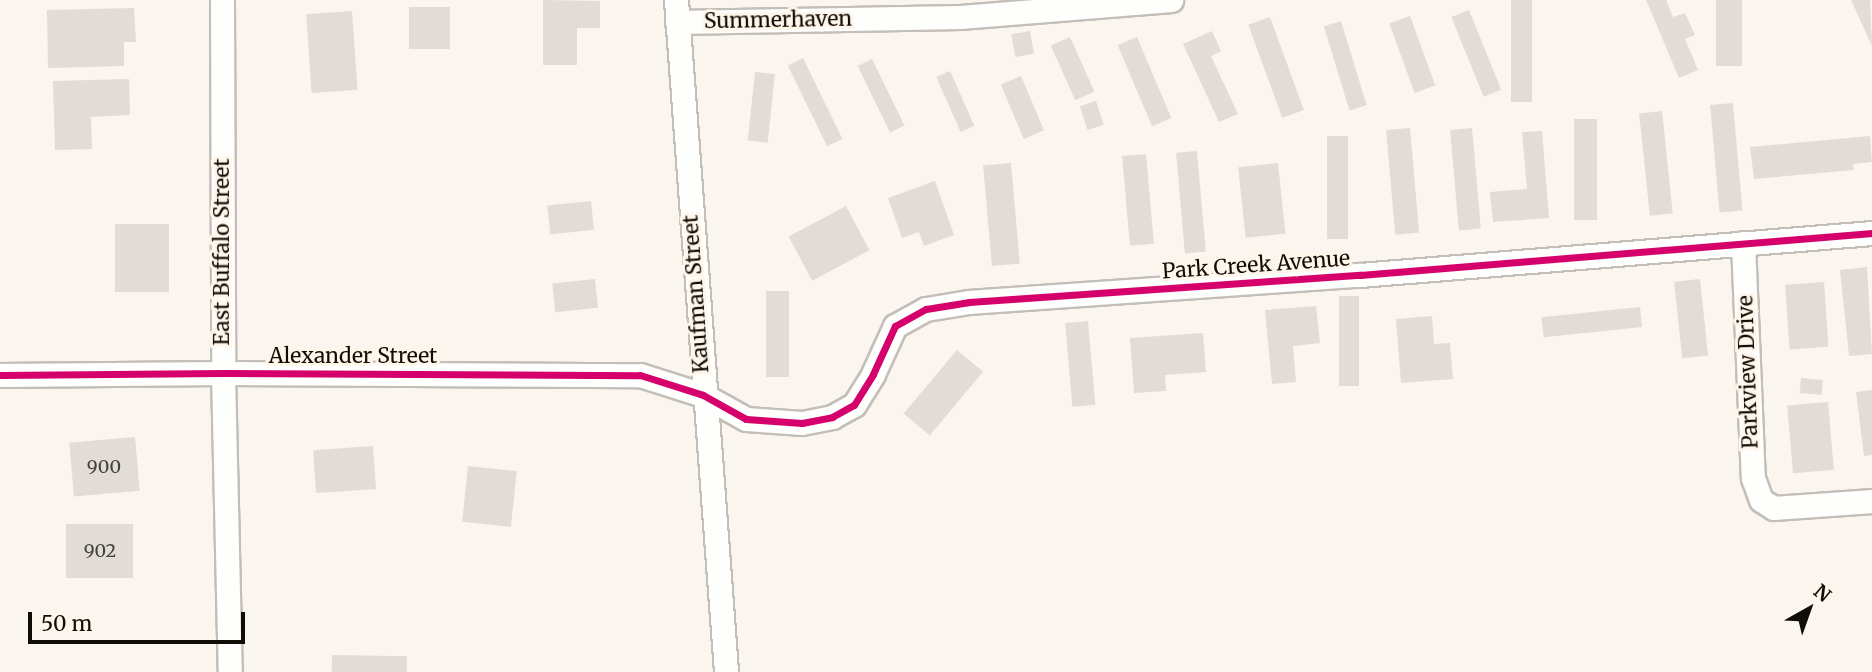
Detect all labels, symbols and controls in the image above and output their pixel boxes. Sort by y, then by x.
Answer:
street label: Summerhaven [704,6,852,34]
street label: East Buffalo Street [209,158,235,346]
street label: Kaufman Street [678,214,714,374]
street label: Park Creek Avenue [1161,246,1351,284]
street label: Parkview Drive [1733,295,1763,449]
street label: Alexander Street [269,343,437,369]
house number: 900 [87,456,121,478]
house number: 902 [84,540,116,562]
north arrow [1774,574,1844,644]
text: N [1809,579,1836,607]
scale bar [32,598,248,642]
text: 50 m [41,610,92,637]

